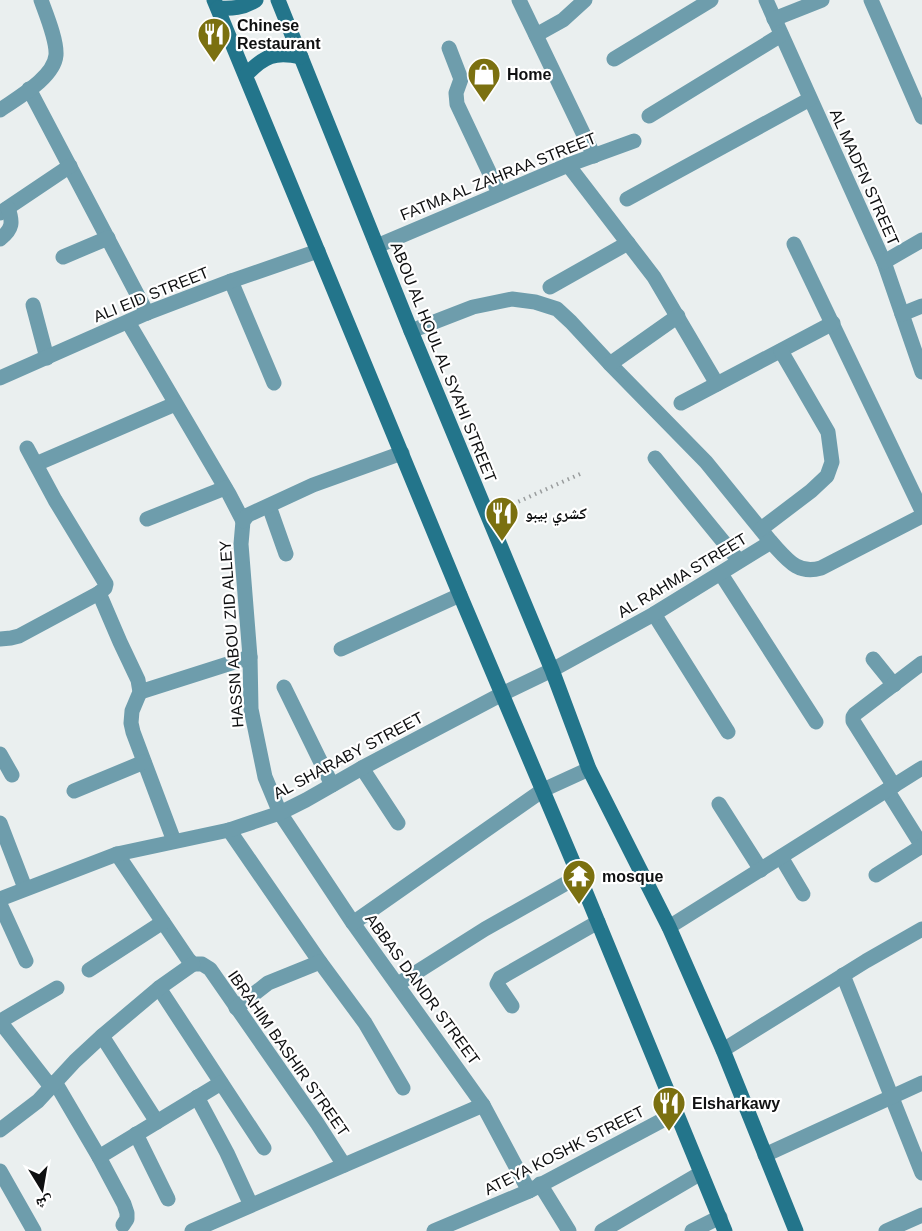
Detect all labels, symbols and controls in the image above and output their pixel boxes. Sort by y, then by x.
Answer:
restaurant icon: Chinese Restaurant [196,16,232,63]
place label: Chinese Restaurant [237,17,321,52]
shop icon: Home [466,56,502,103]
place label: Home [507,66,552,83]
street label: AL MADFN STREET [827,106,902,248]
street label: FATMA AL ZAHRAA STREET [398,129,599,224]
street label: ABOU AL HOUL AL SYAHI STREET [387,240,500,485]
street label: ALI EID STREET [91,264,211,325]
restaurant icon: كشري بيبو [484,495,520,542]
place label: كشري بيبو [525,505,587,526]
street label: AL RAHMA STREET [614,530,750,621]
street label: HASSN ABOU ZID ALLEY [216,539,247,728]
street label: AL SHARABY STREET [270,709,426,802]
temple icon: mosque [561,858,597,905]
place label: mosque [602,868,663,885]
street label: ABBAS DANDR STREET [362,911,483,1068]
street label: IBRAHIM BASHIR STREET [225,967,353,1140]
restaurant icon: Elsharkawy [651,1085,687,1132]
place label: Elsharkawy [692,1095,780,1112]
street label: ATEYA KOSHK STREET [481,1103,647,1198]
north arrow [12,1159,72,1219]
text: ش [35,1192,55,1213]

